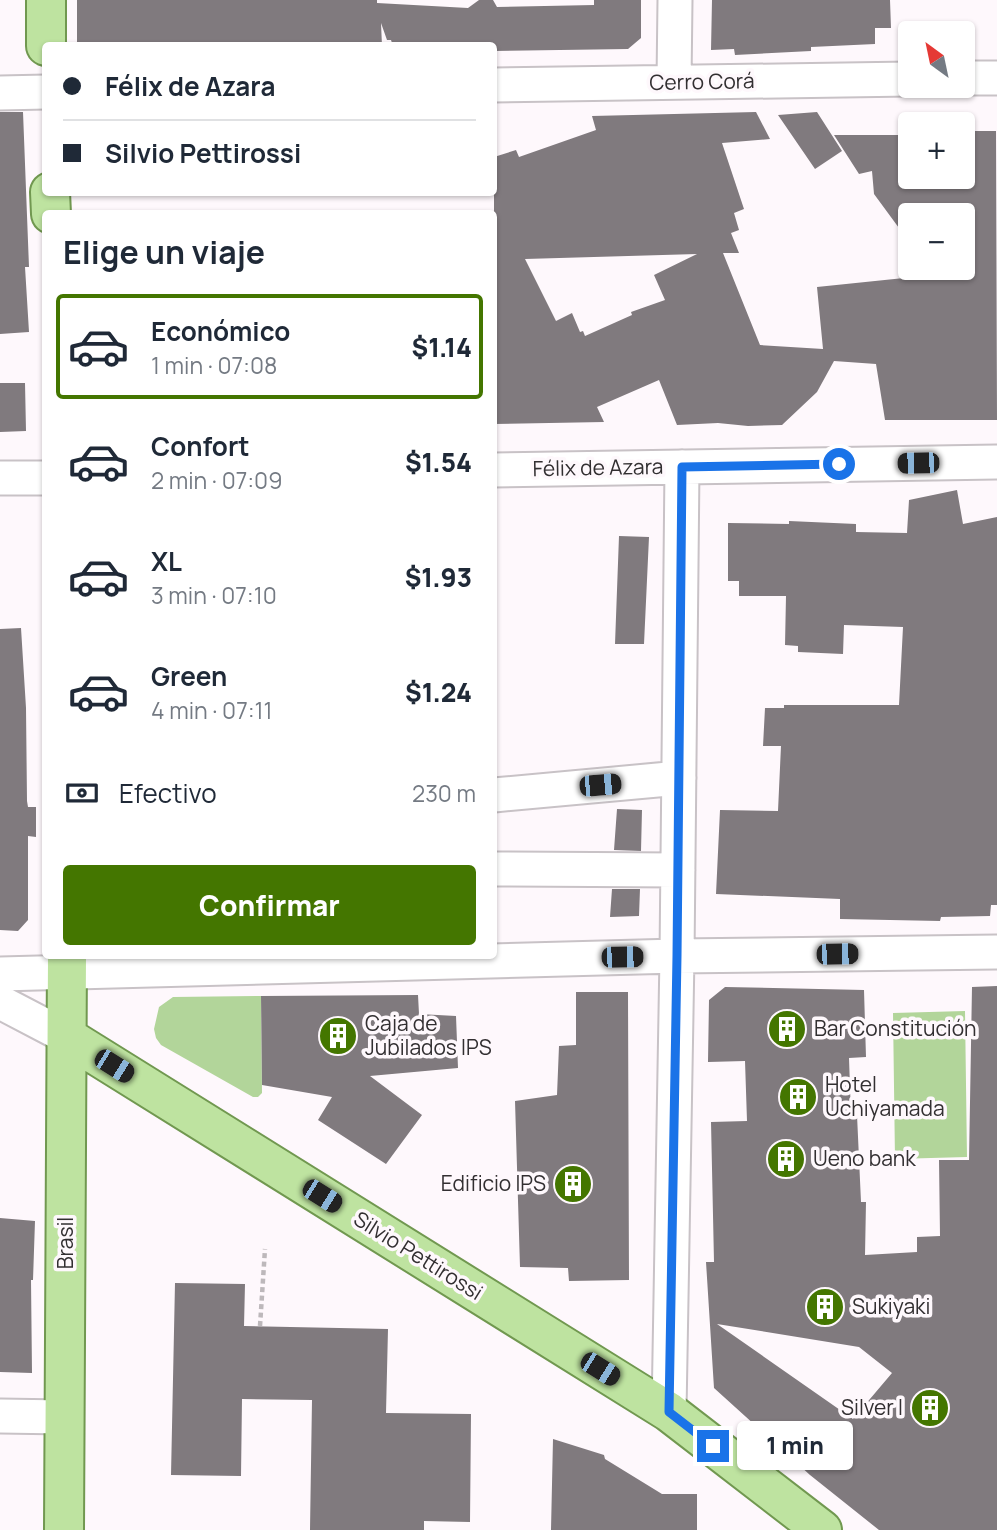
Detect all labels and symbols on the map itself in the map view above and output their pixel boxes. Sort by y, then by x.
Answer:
north arrow [898,21,975,98]
street label: Cerro Corá [649,66,755,96]
route start [823,448,855,480]
street label: Félix de Azara [532,452,664,482]
car [897,452,940,474]
car [579,773,622,797]
car [816,943,859,965]
car [601,946,644,968]
building icon: Bar Constitución [766,1008,808,1050]
place label: Caja de Jubilados IPS [365,1009,492,1061]
place label: Bar Constitución [814,1014,977,1042]
building icon: Caja de Jubilados IPS [317,1015,359,1057]
car [91,1046,138,1086]
place label: Hotel Uchiyamada [825,1070,945,1122]
building icon: Hotel Uchiyamada [777,1076,819,1118]
building icon: Ueno bank [765,1138,807,1180]
place label: Ueno bank [813,1144,916,1172]
building icon: Edificio IPS [552,1163,594,1205]
place label: Edificio IPS [441,1169,546,1197]
car [299,1176,346,1216]
street label: Silvio Pettirossi [349,1204,488,1306]
street label: Brasil [51,1217,79,1269]
building icon: Sukiyaki [804,1286,846,1328]
place label: Sukiyaki [852,1292,930,1320]
car [577,1349,624,1389]
building icon: Silver I [909,1387,951,1429]
place label: Silver I [841,1393,903,1421]
callout: 1 min [738,1422,853,1470]
route end [697,1430,729,1462]

